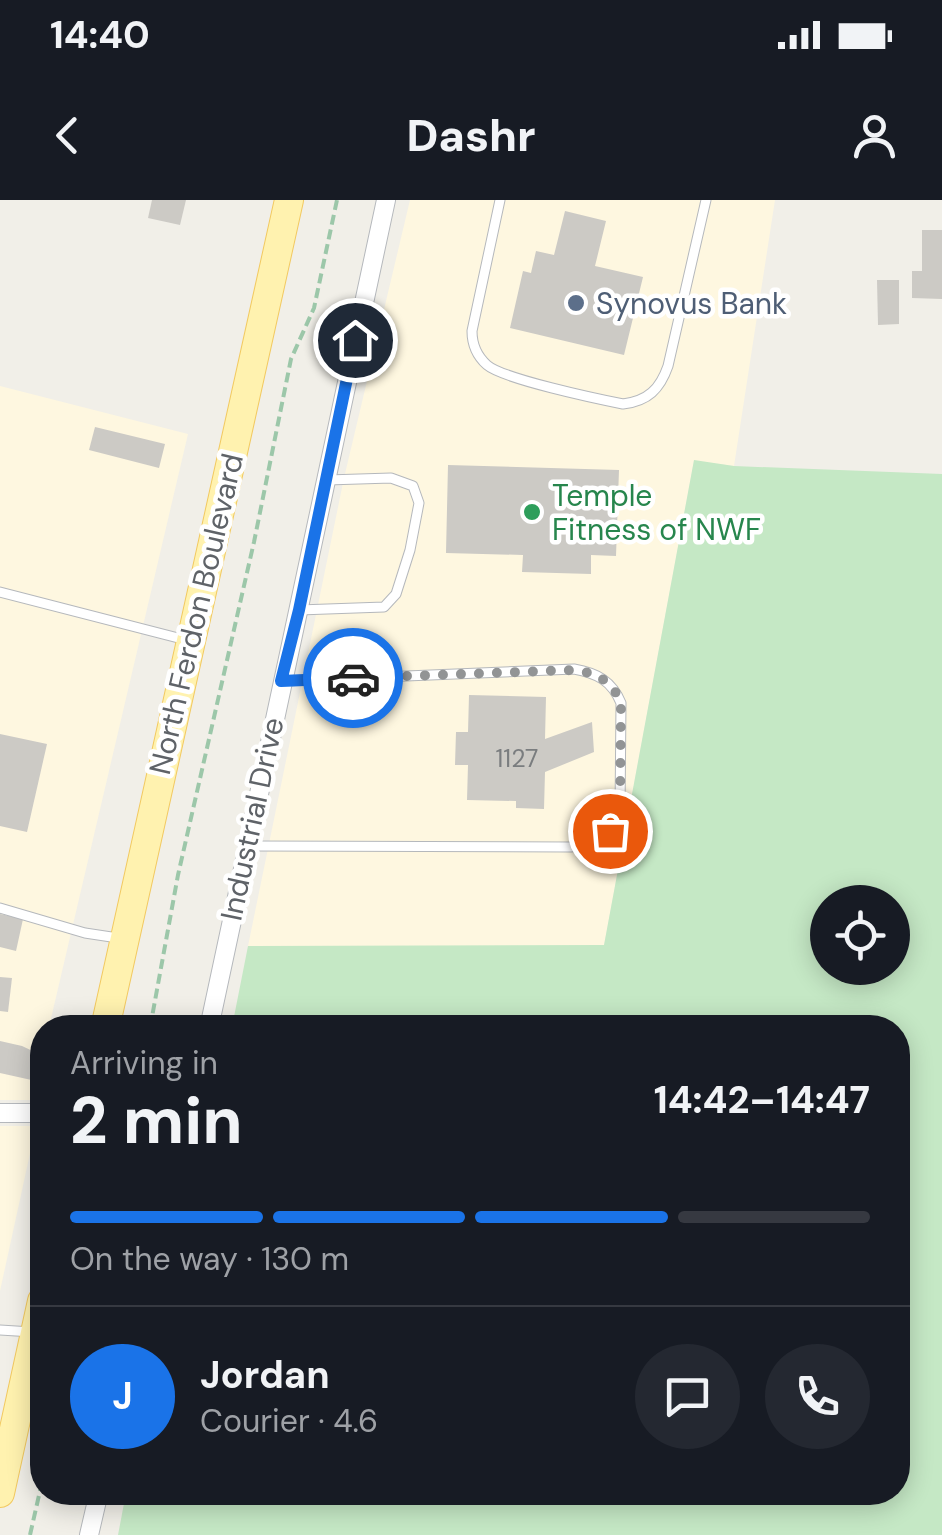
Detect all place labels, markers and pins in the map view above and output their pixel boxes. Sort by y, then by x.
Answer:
place label: Synovus Bank [596,284,787,323]
marker: Synovus Bank [565,292,587,314]
pin [313,298,398,383]
place label: Temple Fitness of NWF [552,476,761,549]
marker: Temple Fitness of NWF [521,501,543,523]
pin [568,789,653,874]

